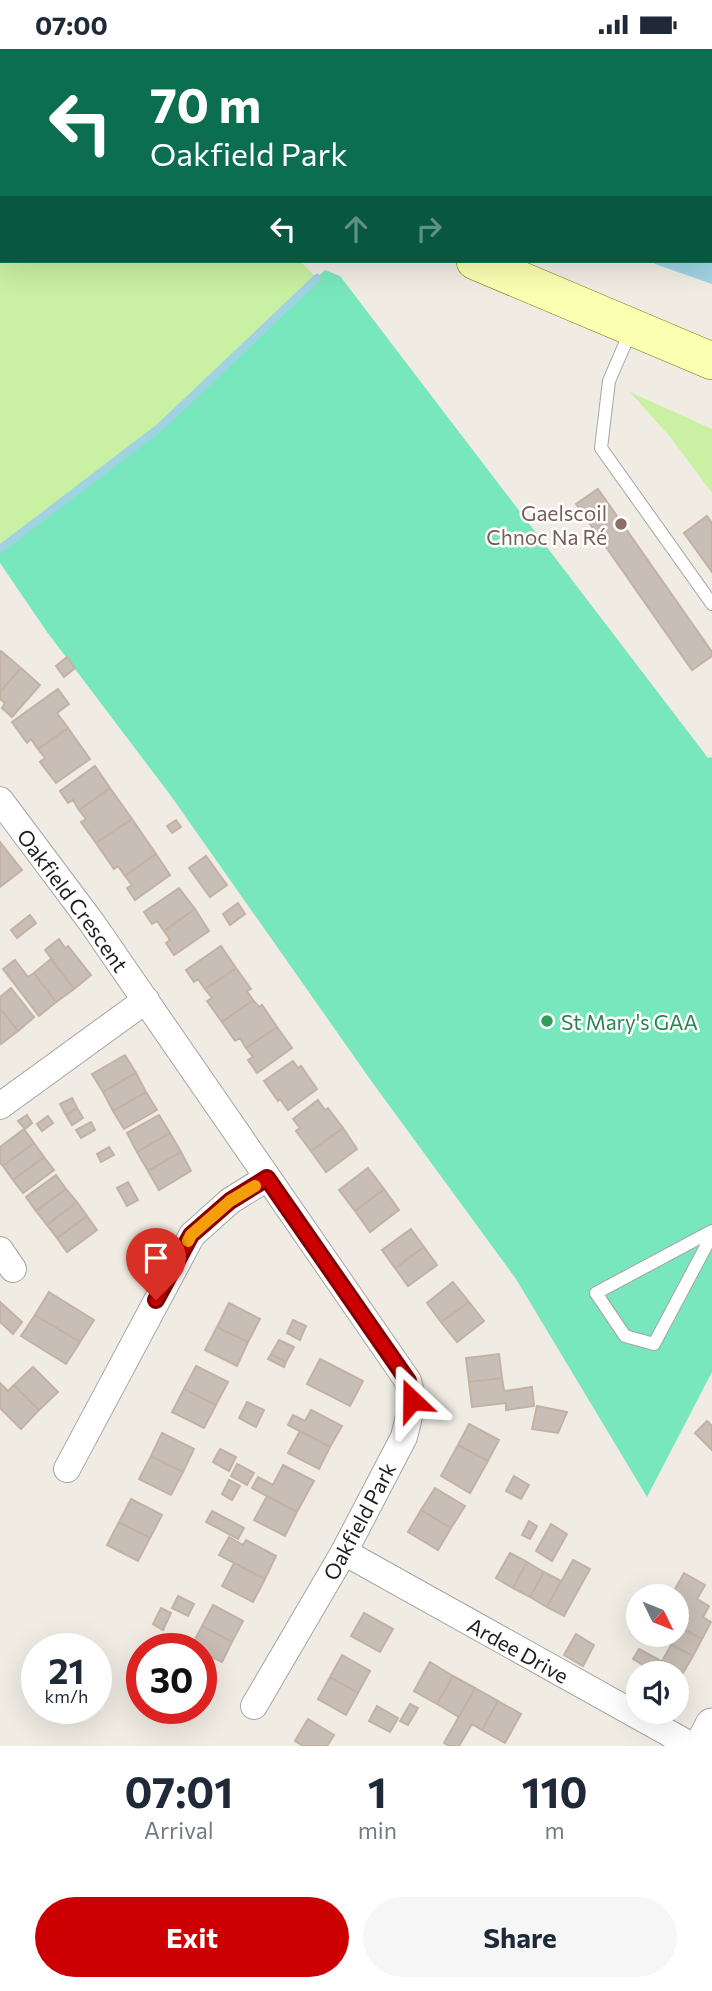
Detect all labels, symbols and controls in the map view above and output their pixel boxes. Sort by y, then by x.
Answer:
text: 07:00 [35,9,108,40]
text: 70 m [150,73,261,133]
icon: left [35,77,126,168]
text: Oakfield Park [150,133,348,173]
icon: left [264,210,302,248]
icon: ahead [337,210,375,248]
icon: right [410,210,448,248]
place label: Gaelscoil Chnoc Na Ré [486,500,607,549]
marker: Gaelscoil Chnoc Na Ré [613,516,629,532]
street label: Oakfield Crescent [13,823,134,976]
place label: St Mary's GAA [561,1009,698,1034]
marker: St Mary's GAA [539,1013,555,1029]
pin [126,1228,186,1300]
icon: arrive [137,1239,175,1277]
position arrow [375,1363,449,1437]
street label: Oakfield Park [318,1458,400,1584]
north arrow [626,1584,690,1647]
map controls [626,1584,689,1724]
street label: Ardee Drive [464,1611,574,1687]
speed limit sign: 30 [126,1633,217,1724]
text: 21 [49,1648,84,1691]
button: sound [626,1661,689,1724]
text: km/h [45,1685,88,1707]
text: 07:01 [125,1765,233,1817]
text: 1 [368,1765,387,1817]
text: 110 [521,1765,587,1817]
text: Arrival [144,1816,214,1844]
text: min [358,1816,397,1844]
text: m [544,1816,564,1844]
button: Exit [35,1897,349,1977]
button: Share [363,1897,677,1977]

